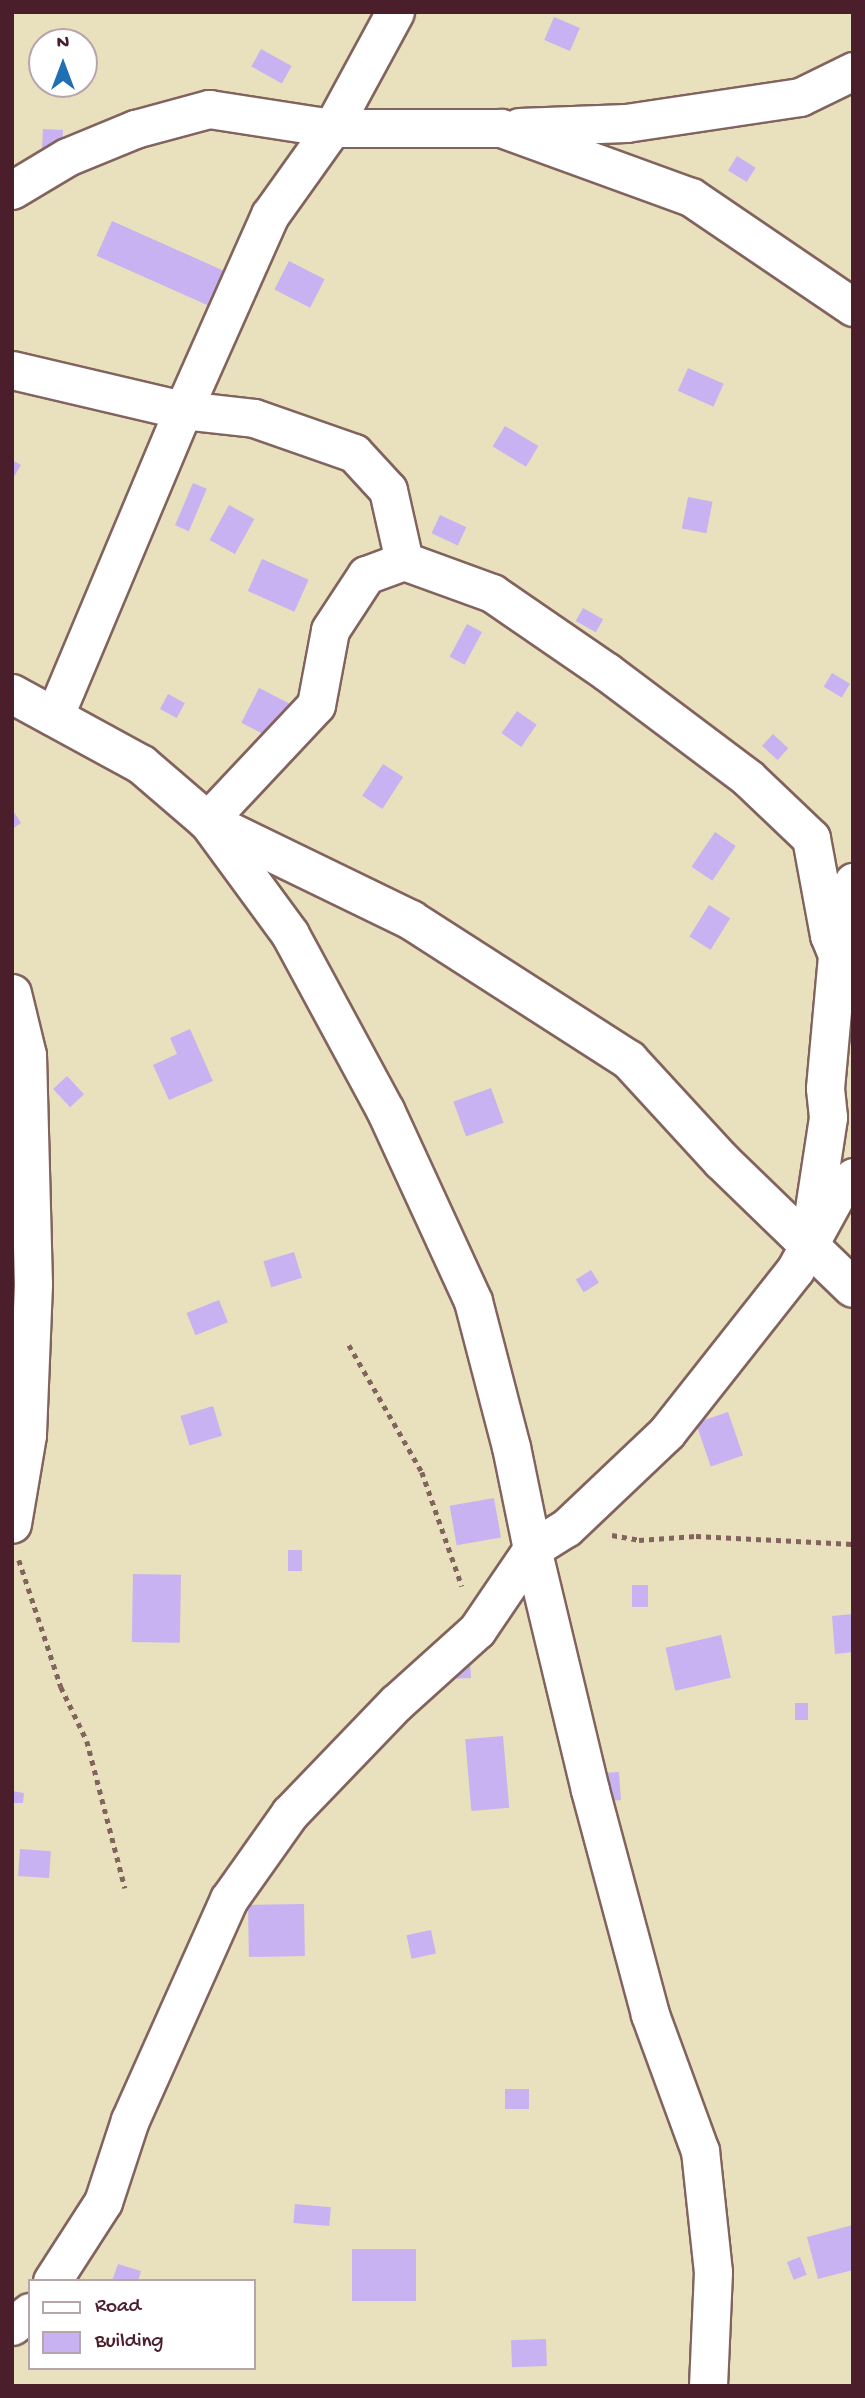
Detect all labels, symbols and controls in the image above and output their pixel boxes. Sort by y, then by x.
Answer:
north arrow [28,28,98,98]
text: N [57,32,69,55]
legend [28,2279,256,2370]
text: Road [95,2295,141,2320]
text: Building [95,2330,164,2355]

